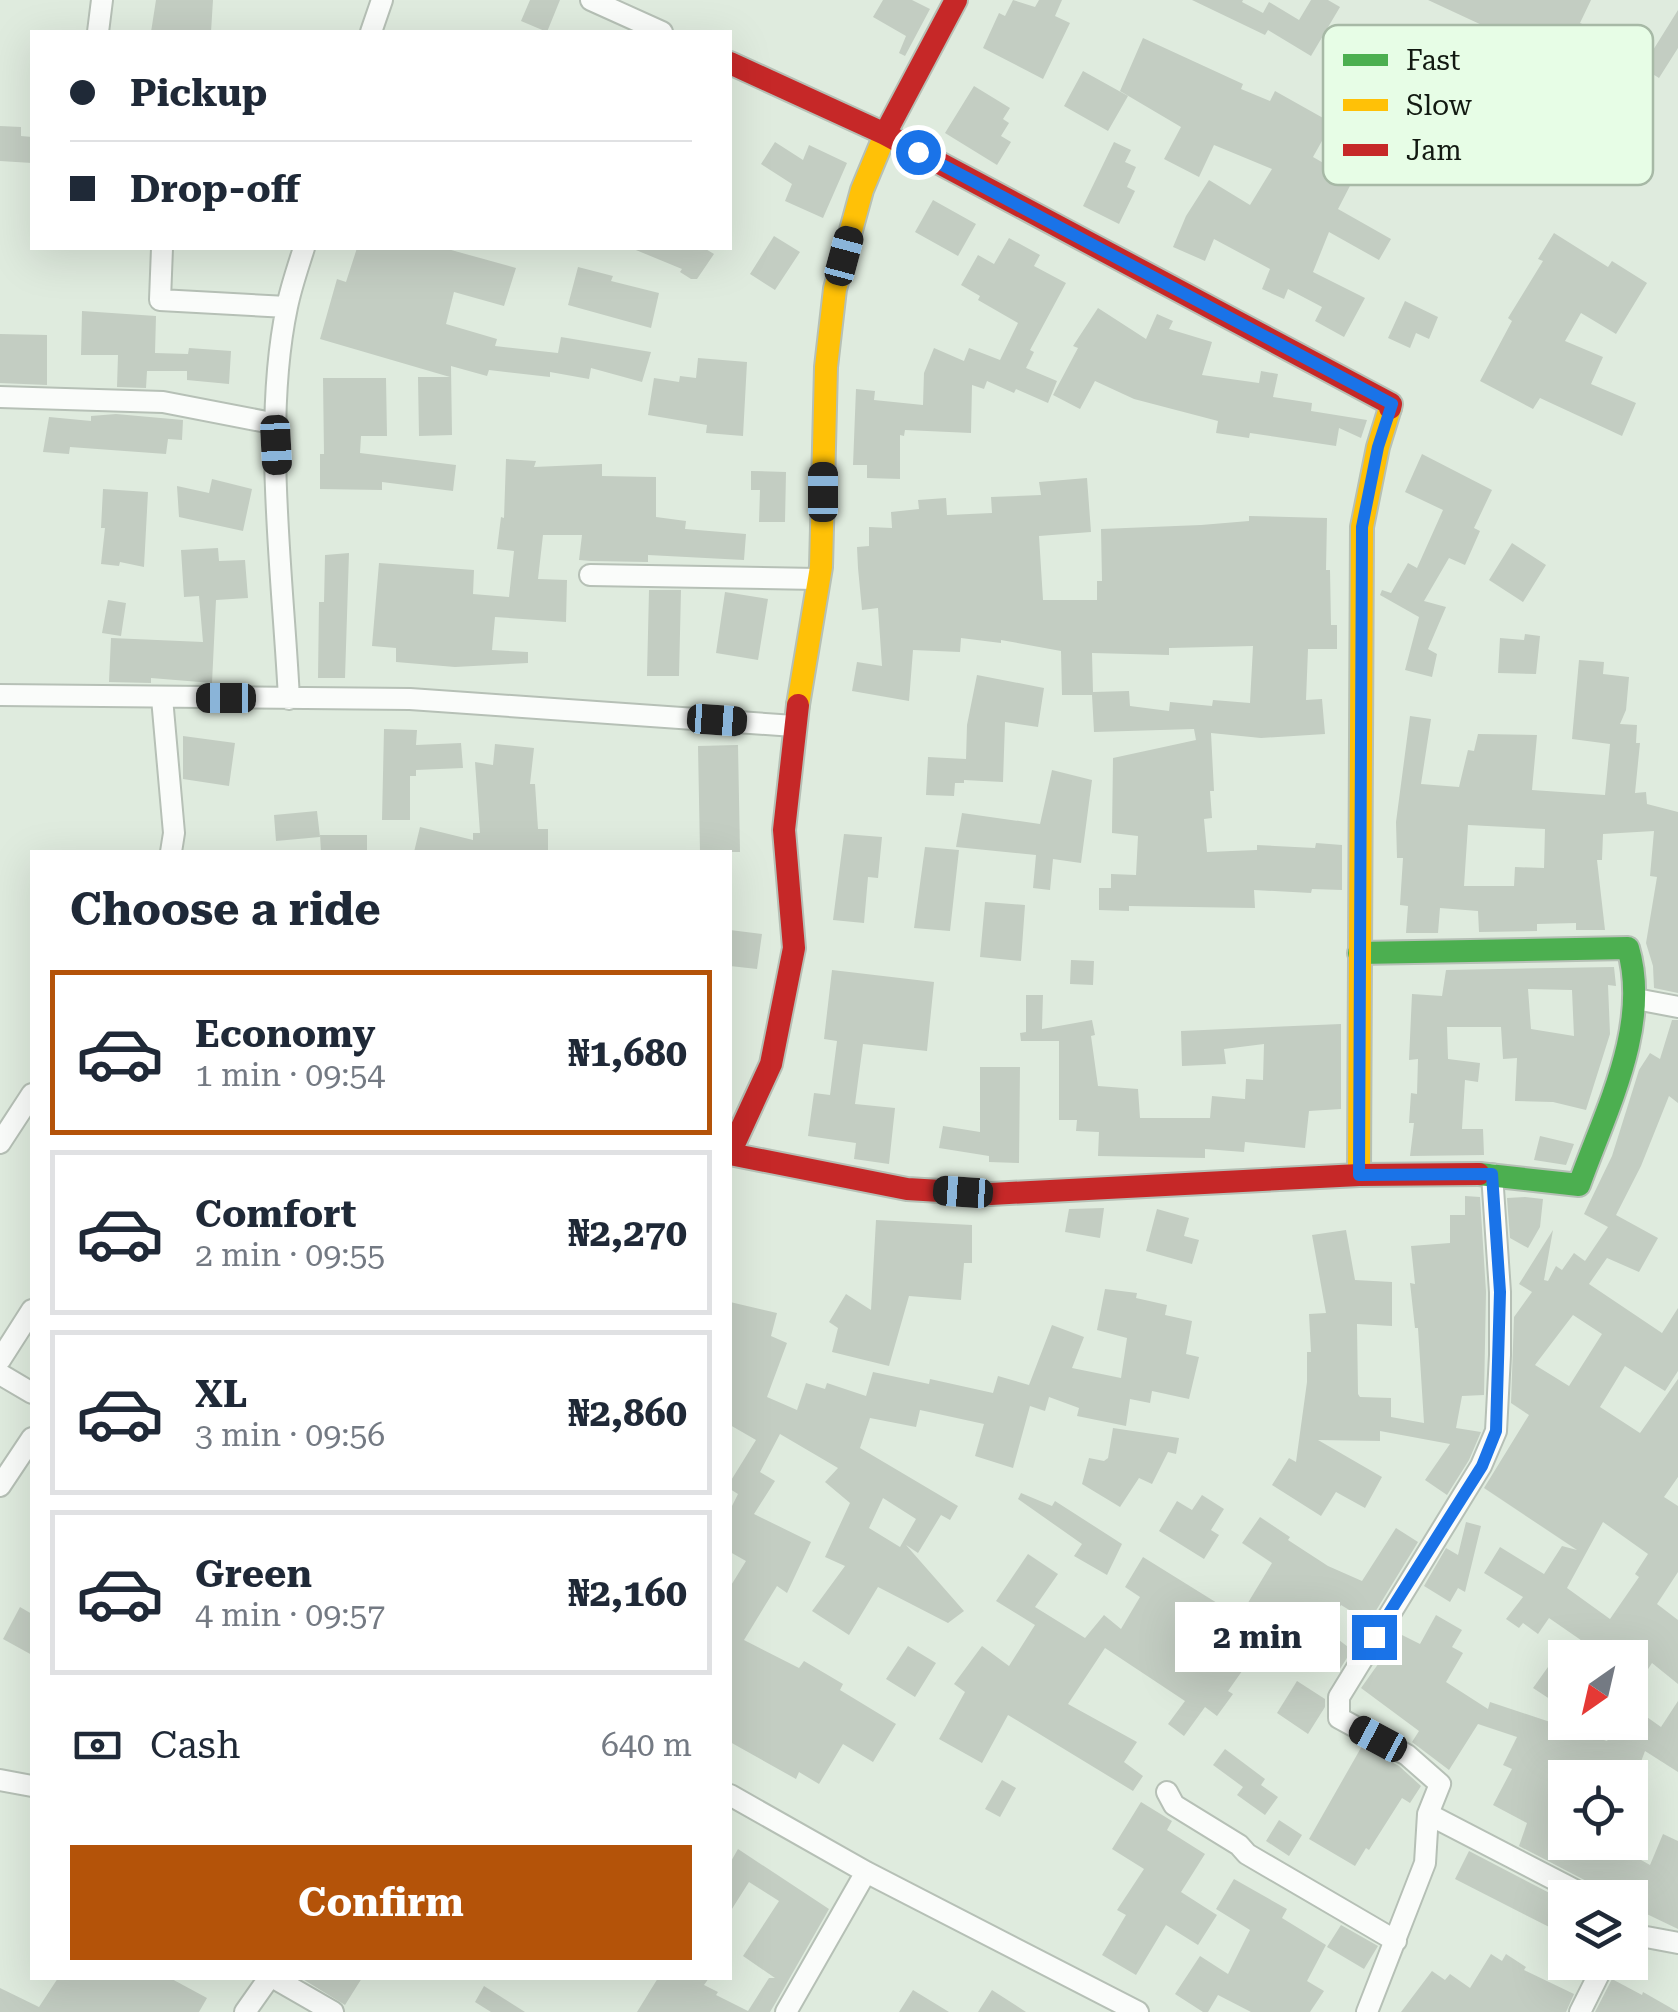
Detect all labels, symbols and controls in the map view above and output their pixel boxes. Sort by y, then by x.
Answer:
legend [1323,25,1653,185]
text: Fast [1406,44,1460,77]
text: Pickup [130,71,267,115]
text: Slow [1406,89,1473,122]
route start [896,130,941,175]
text: Jam [1406,134,1462,167]
text: Drop-off [130,167,300,211]
car [822,223,866,289]
car [259,414,293,476]
car [808,462,838,522]
car [196,683,256,713]
car [686,703,748,737]
text: Choose a ride [70,883,381,936]
icon: car [75,1008,165,1098]
text: Economy [195,1012,375,1056]
text: ₦1,680 [568,1031,687,1075]
text: 1 min · 09:54 [195,1056,385,1094]
car [932,1175,994,1209]
icon: car [75,1188,165,1278]
text: Comfort [195,1192,356,1236]
text: ₦2,270 [568,1211,687,1255]
text: 2 min · 09:55 [195,1236,385,1274]
icon: car [75,1368,165,1458]
text: XL [195,1372,247,1416]
text: ₦2,860 [568,1391,687,1435]
text: 3 min · 09:56 [195,1416,385,1454]
icon: car [75,1548,165,1638]
text: Green [195,1552,312,1596]
text: ₦2,160 [568,1571,687,1615]
text: 4 min · 09:57 [195,1596,385,1634]
callout: 2 min [1174,1602,1339,1672]
route end [1352,1615,1397,1660]
text: 2 min [1213,1618,1302,1656]
north arrow [1548,1640,1648,1740]
map controls [1548,1640,1648,1980]
car [1344,1712,1412,1766]
icon: cash [70,1718,125,1773]
text: Cash [150,1723,240,1767]
text: 640 m [601,1726,692,1764]
button: locate [1548,1760,1648,1860]
button: Confirm [70,1845,692,1960]
button: layers [1548,1880,1648,1980]

